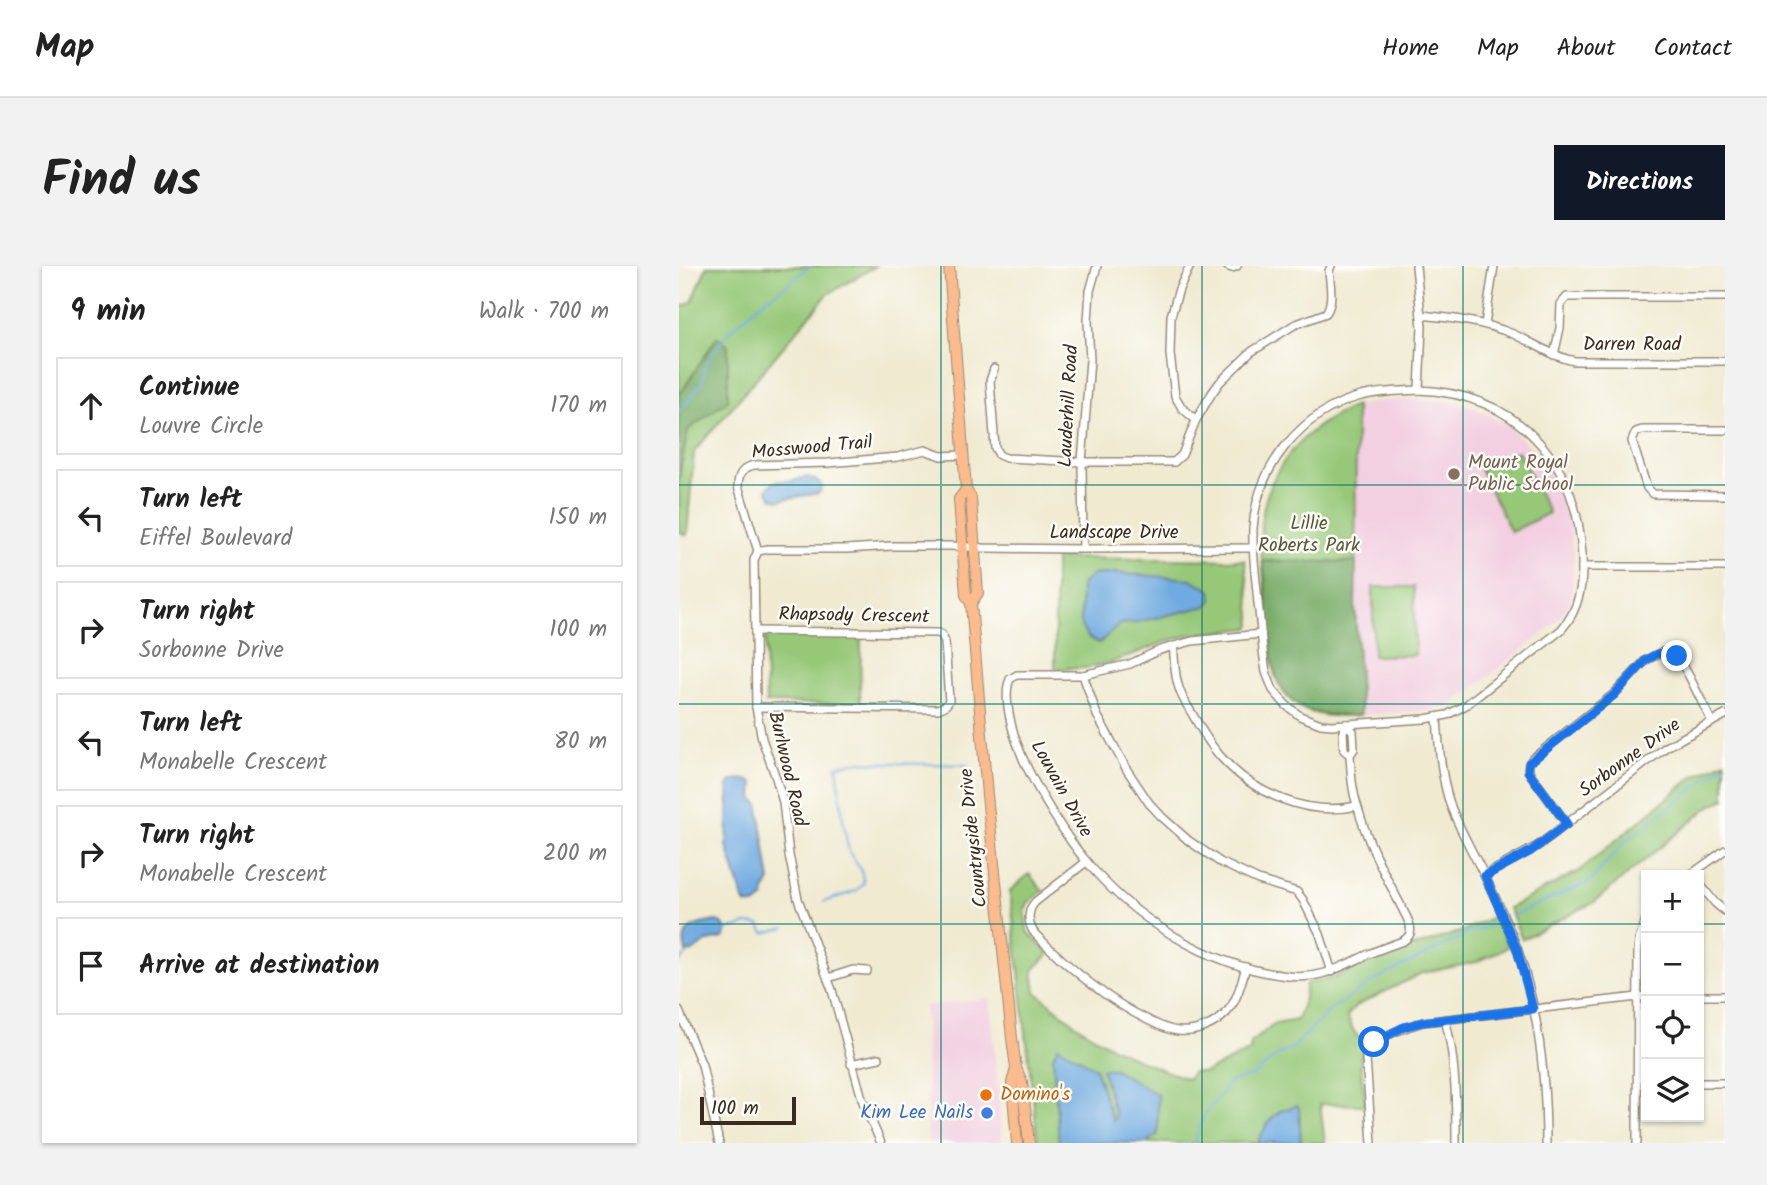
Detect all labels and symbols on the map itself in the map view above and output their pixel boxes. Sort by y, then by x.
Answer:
street label: Darren Road [1583,330,1682,360]
street label: Lauderhill Road [1051,344,1087,468]
street label: Mosswood Trail [750,428,874,468]
place label: Mount Royal Public School [1468,448,1574,500]
marker: Mount Royal Public School [1446,466,1462,482]
park label: Lillie Roberts Park [1258,509,1360,561]
street label: Landscape Drive [1049,518,1179,548]
street label: Rhapsody Crescent [778,600,930,632]
route end [1661,640,1692,671]
street label: Burlwood Road [759,708,815,830]
street label: Sorbonne Drive [1573,710,1688,805]
street label: Louvain Drive [1022,735,1100,843]
street label: Countryside Drive [952,767,996,909]
route start [1358,1026,1389,1057]
place label: Domino's [1000,1080,1070,1110]
marker: Domino's [978,1087,994,1103]
scale bar [700,1094,796,1126]
place label: Kim Lee Nails [860,1098,973,1128]
marker: Kim Lee Nails [979,1105,995,1121]

